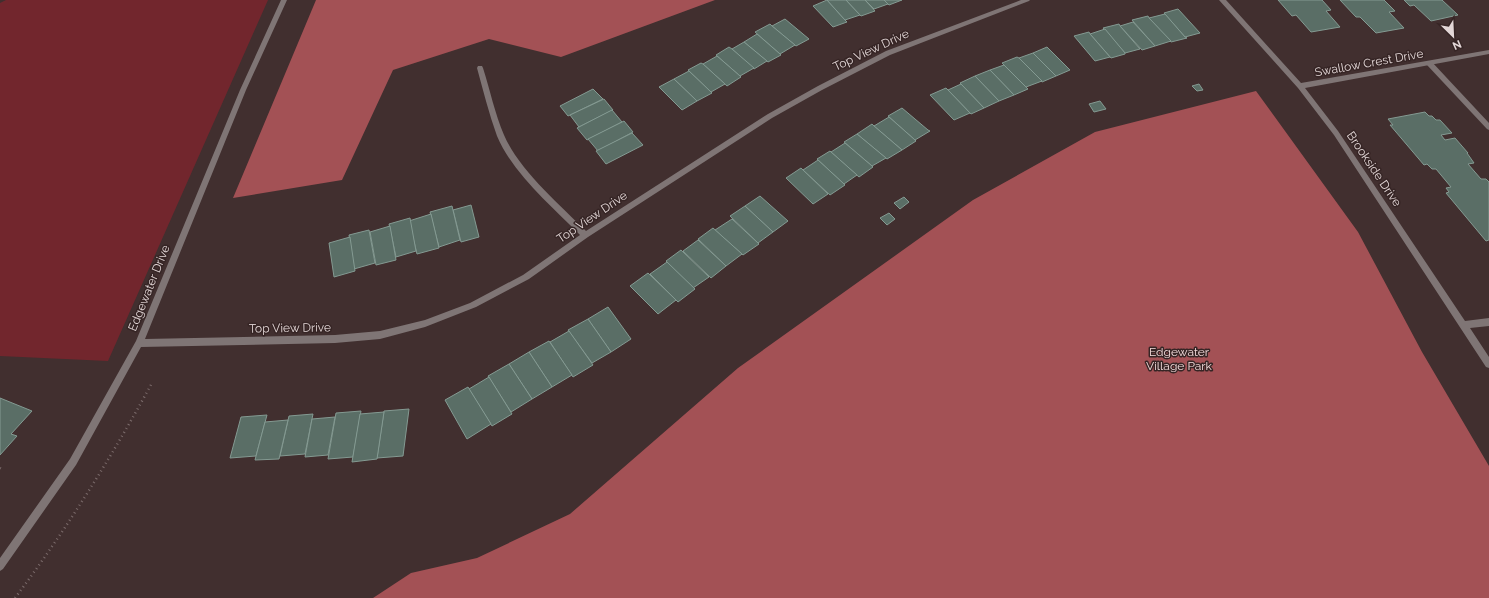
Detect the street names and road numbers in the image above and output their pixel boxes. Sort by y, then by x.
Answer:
street label: Top View Drive [831,26,911,74]
street label: Swallow Crest Drive [1314,47,1424,79]
street label: Brookside Drive [1344,129,1404,209]
street label: Top View Drive [554,188,630,246]
street label: Edgewater Drive [125,243,173,333]
street label: Top View Drive [249,320,331,336]

